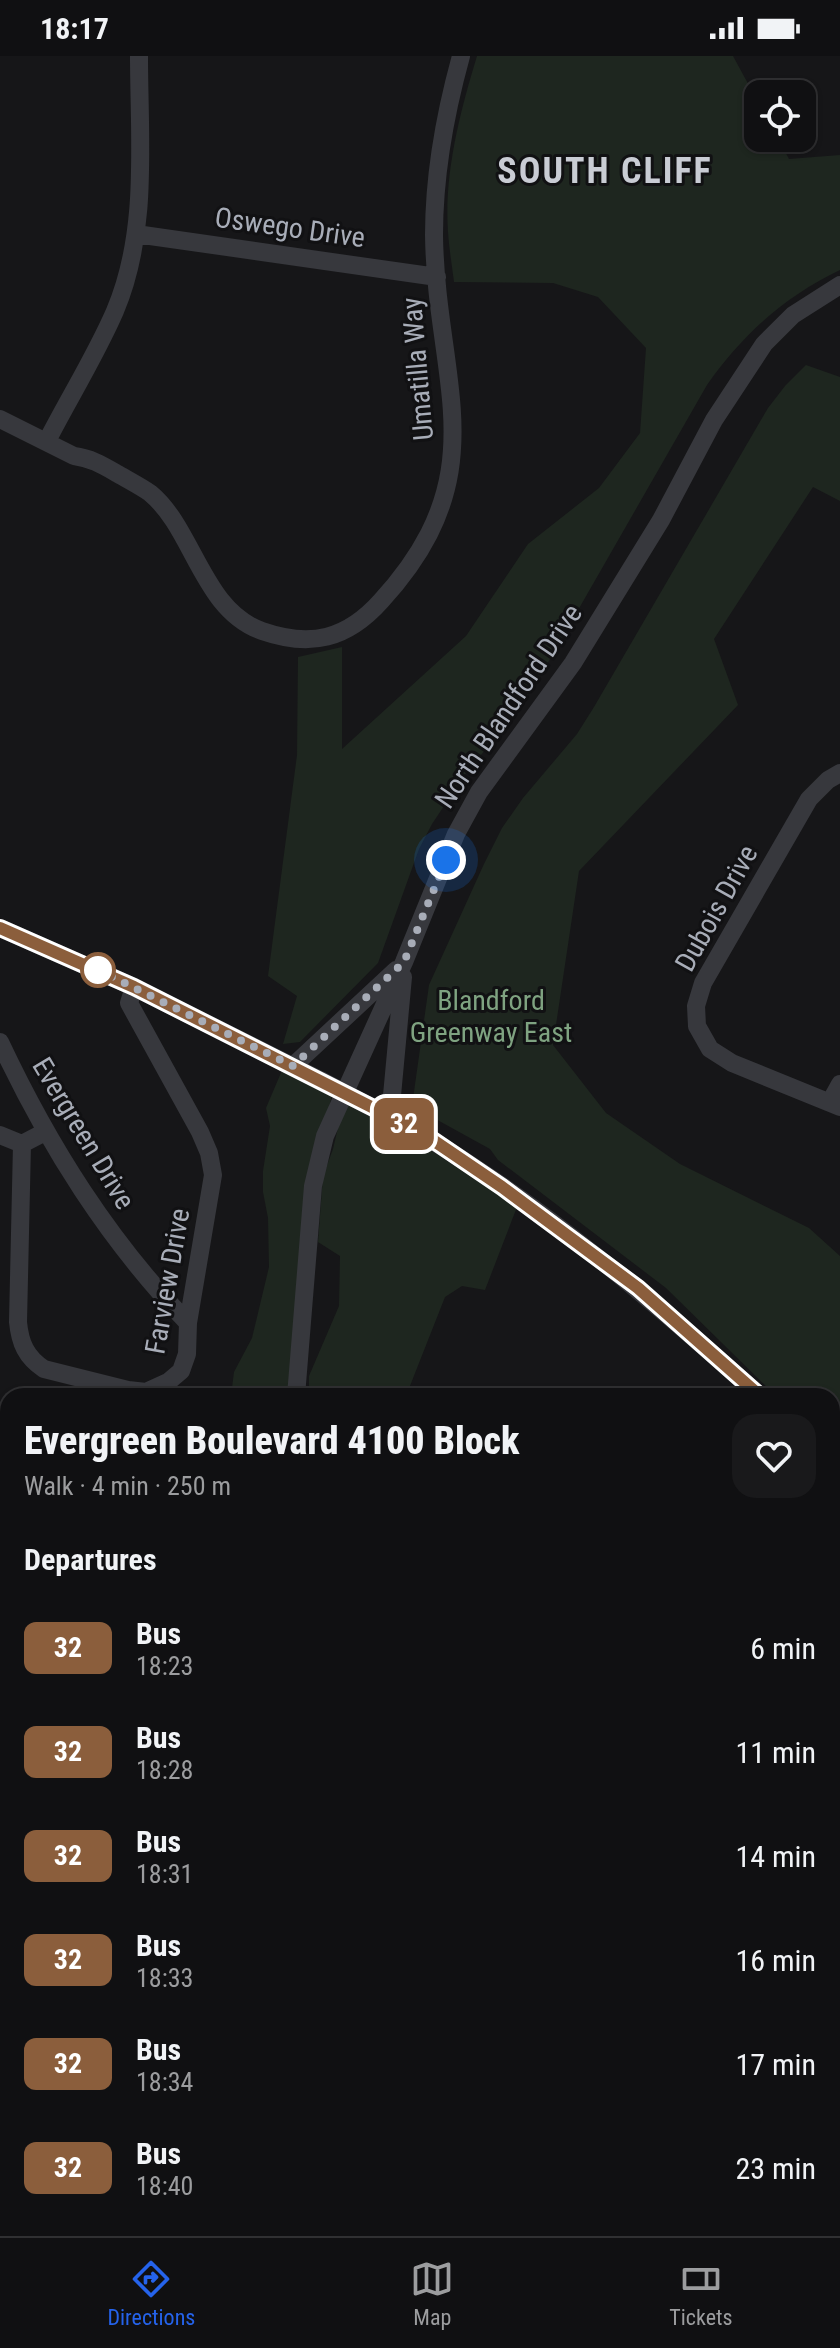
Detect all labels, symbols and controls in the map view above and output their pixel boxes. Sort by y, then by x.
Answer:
text: 18:17 [40,11,109,46]
map controls [744,80,816,152]
button: locate [744,80,816,152]
district label: SOUTH CLIFF [497,150,713,192]
street label: Oswego Drive [213,201,367,254]
street label: Umatilla Way [395,296,440,442]
street label: North Blandford Drive [428,598,589,814]
your location [426,840,466,880]
street label: Dubois Drive [668,840,765,977]
unlabelled marker [81,953,115,987]
park label: Blandford Greenway East [410,984,572,1049]
street label: Evergreen Drive [25,1051,142,1215]
line badge: 32 [368,1098,440,1150]
text: 32 [390,1107,418,1140]
street label: Farview Drive [138,1206,197,1356]
button: heart [732,1414,816,1498]
text: Evergreen Boulevard 4100 Block [24,1419,519,1463]
text: Walk · 4 min · 250 m [24,1471,231,1501]
text: Departures [24,1542,157,1577]
text: Bus [136,1616,181,1651]
text: 32 [54,1631,82,1664]
text: 6 min [750,1631,816,1666]
text: 18:23 [136,1651,193,1681]
text: Bus [136,1720,181,1755]
text: 32 [54,1735,82,1768]
text: 11 min [735,1735,816,1770]
text: 18:28 [136,1755,193,1785]
text: Bus [136,1824,181,1859]
text: 32 [54,1839,82,1872]
text: 14 min [735,1839,816,1874]
text: 18:31 [136,1859,193,1889]
text: Bus [136,1928,181,1963]
text: 32 [54,1943,82,1976]
text: 16 min [735,1943,816,1978]
text: 18:33 [136,1963,193,1993]
text: Bus [136,2032,181,2067]
text: 32 [54,2047,82,2080]
text: 17 min [735,2047,816,2082]
text: 18:34 [136,2067,193,2097]
text: Bus [136,2136,181,2171]
text: 32 [54,2151,82,2184]
text: 23 min [735,2151,816,2186]
text: 18:40 [136,2171,193,2201]
tab: Directions [107,2257,195,2330]
tab: Map [410,2257,454,2330]
tab: Tickets [669,2257,733,2330]

